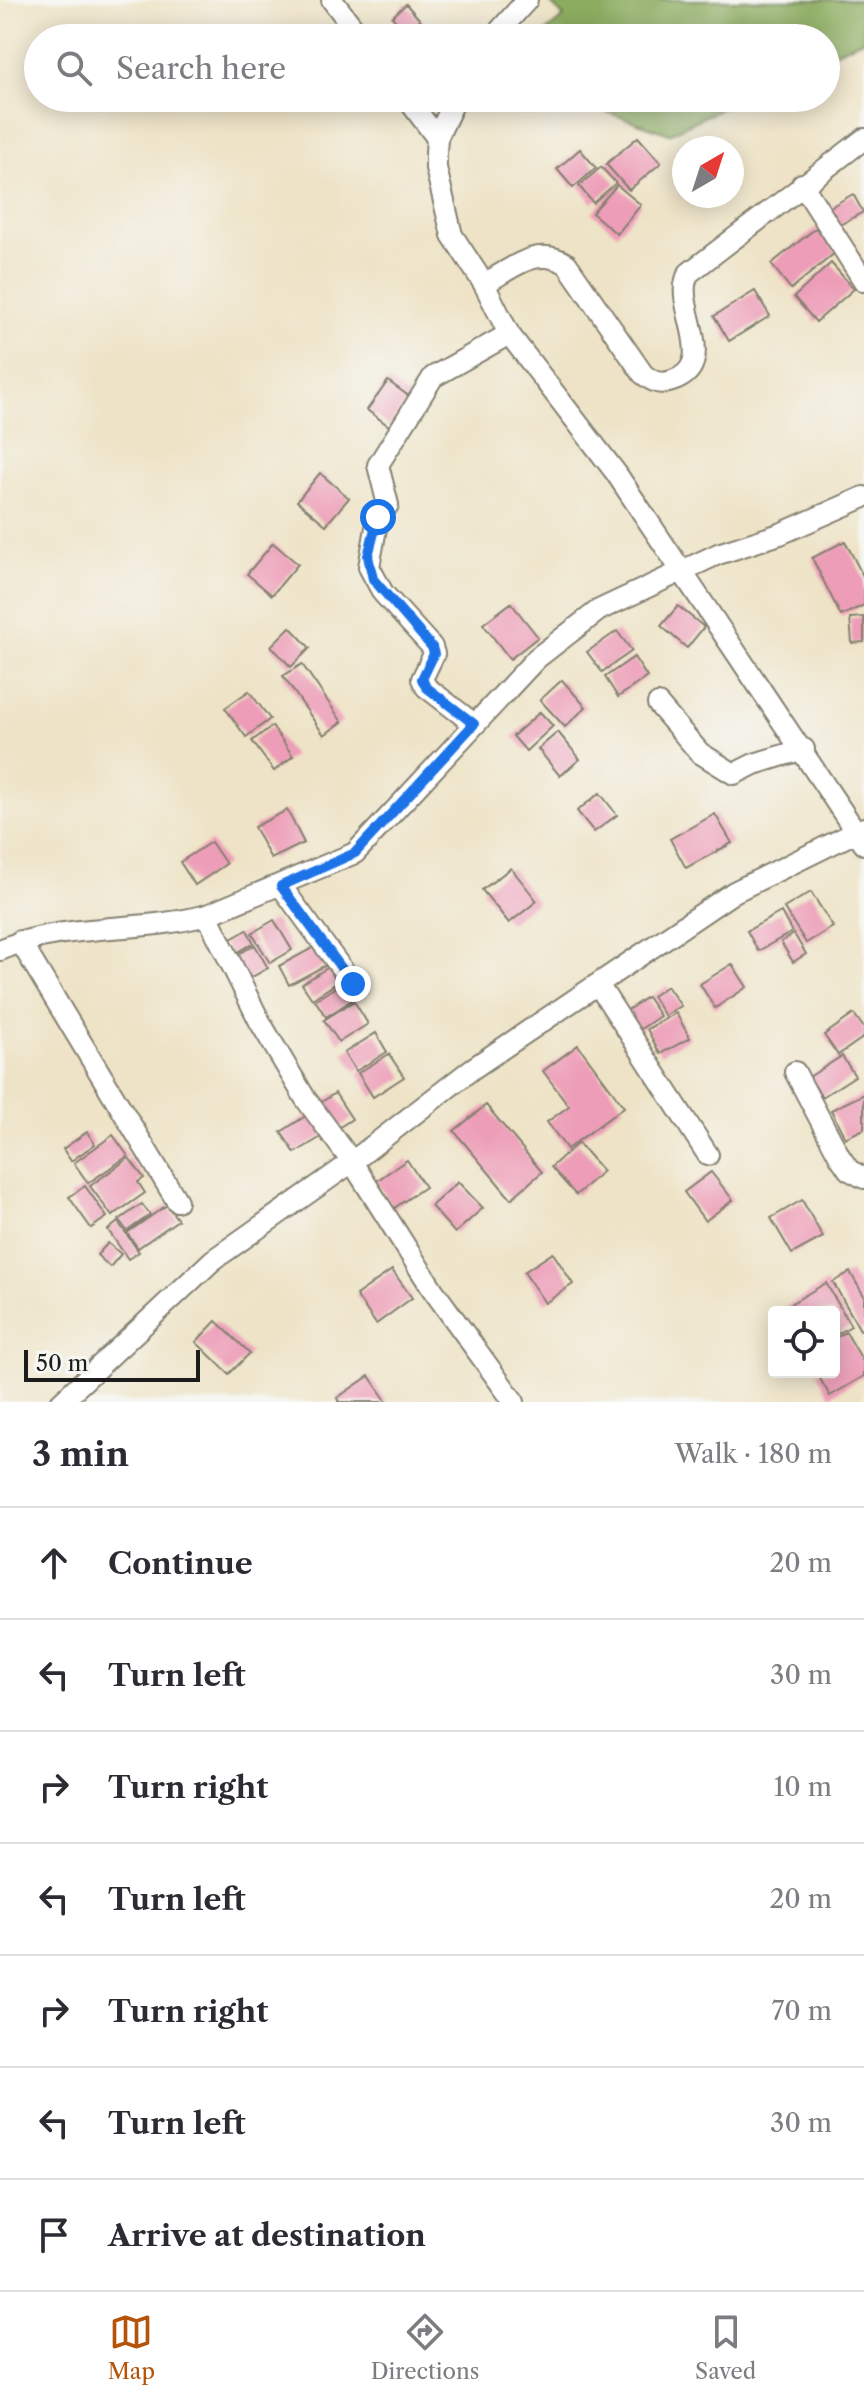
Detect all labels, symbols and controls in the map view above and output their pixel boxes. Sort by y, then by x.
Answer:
search box [24,24,840,112]
icon: search [52,46,96,90]
text: Search here [116,50,286,87]
north arrow [672,136,744,208]
route start [360,499,396,535]
route end [335,966,371,1002]
map controls [768,1306,840,1378]
button: locate [768,1306,840,1378]
scale bar [24,1346,200,1382]
text: 50 m [36,1350,88,1377]
text: 3 min [32,1433,129,1475]
text: Walk · 180 m [675,1438,832,1470]
icon: ahead [32,1541,76,1585]
text: Continue [108,1545,253,1582]
text: 20 m [769,1547,832,1579]
icon: left [32,1653,76,1697]
text: Turn left [108,1657,245,1694]
text: 30 m [770,1659,832,1691]
icon: right [32,1765,76,1809]
text: Turn right [108,1769,268,1806]
text: 10 m [773,1771,832,1803]
icon: left [32,1877,76,1921]
text: Turn left [108,1881,245,1918]
text: 20 m [769,1883,832,1915]
icon: right [32,1989,76,2033]
text: Turn right [108,1993,268,2030]
text: 70 m [772,1995,832,2027]
icon: left [32,2101,76,2145]
text: Turn left [108,2105,245,2142]
text: 30 m [770,2107,832,2139]
icon: arrive [32,2213,76,2257]
text: Arrive at destination [108,2217,426,2254]
tab: Map [108,2310,155,2385]
tab: Directions [371,2310,479,2385]
tab: Saved [695,2310,756,2385]

